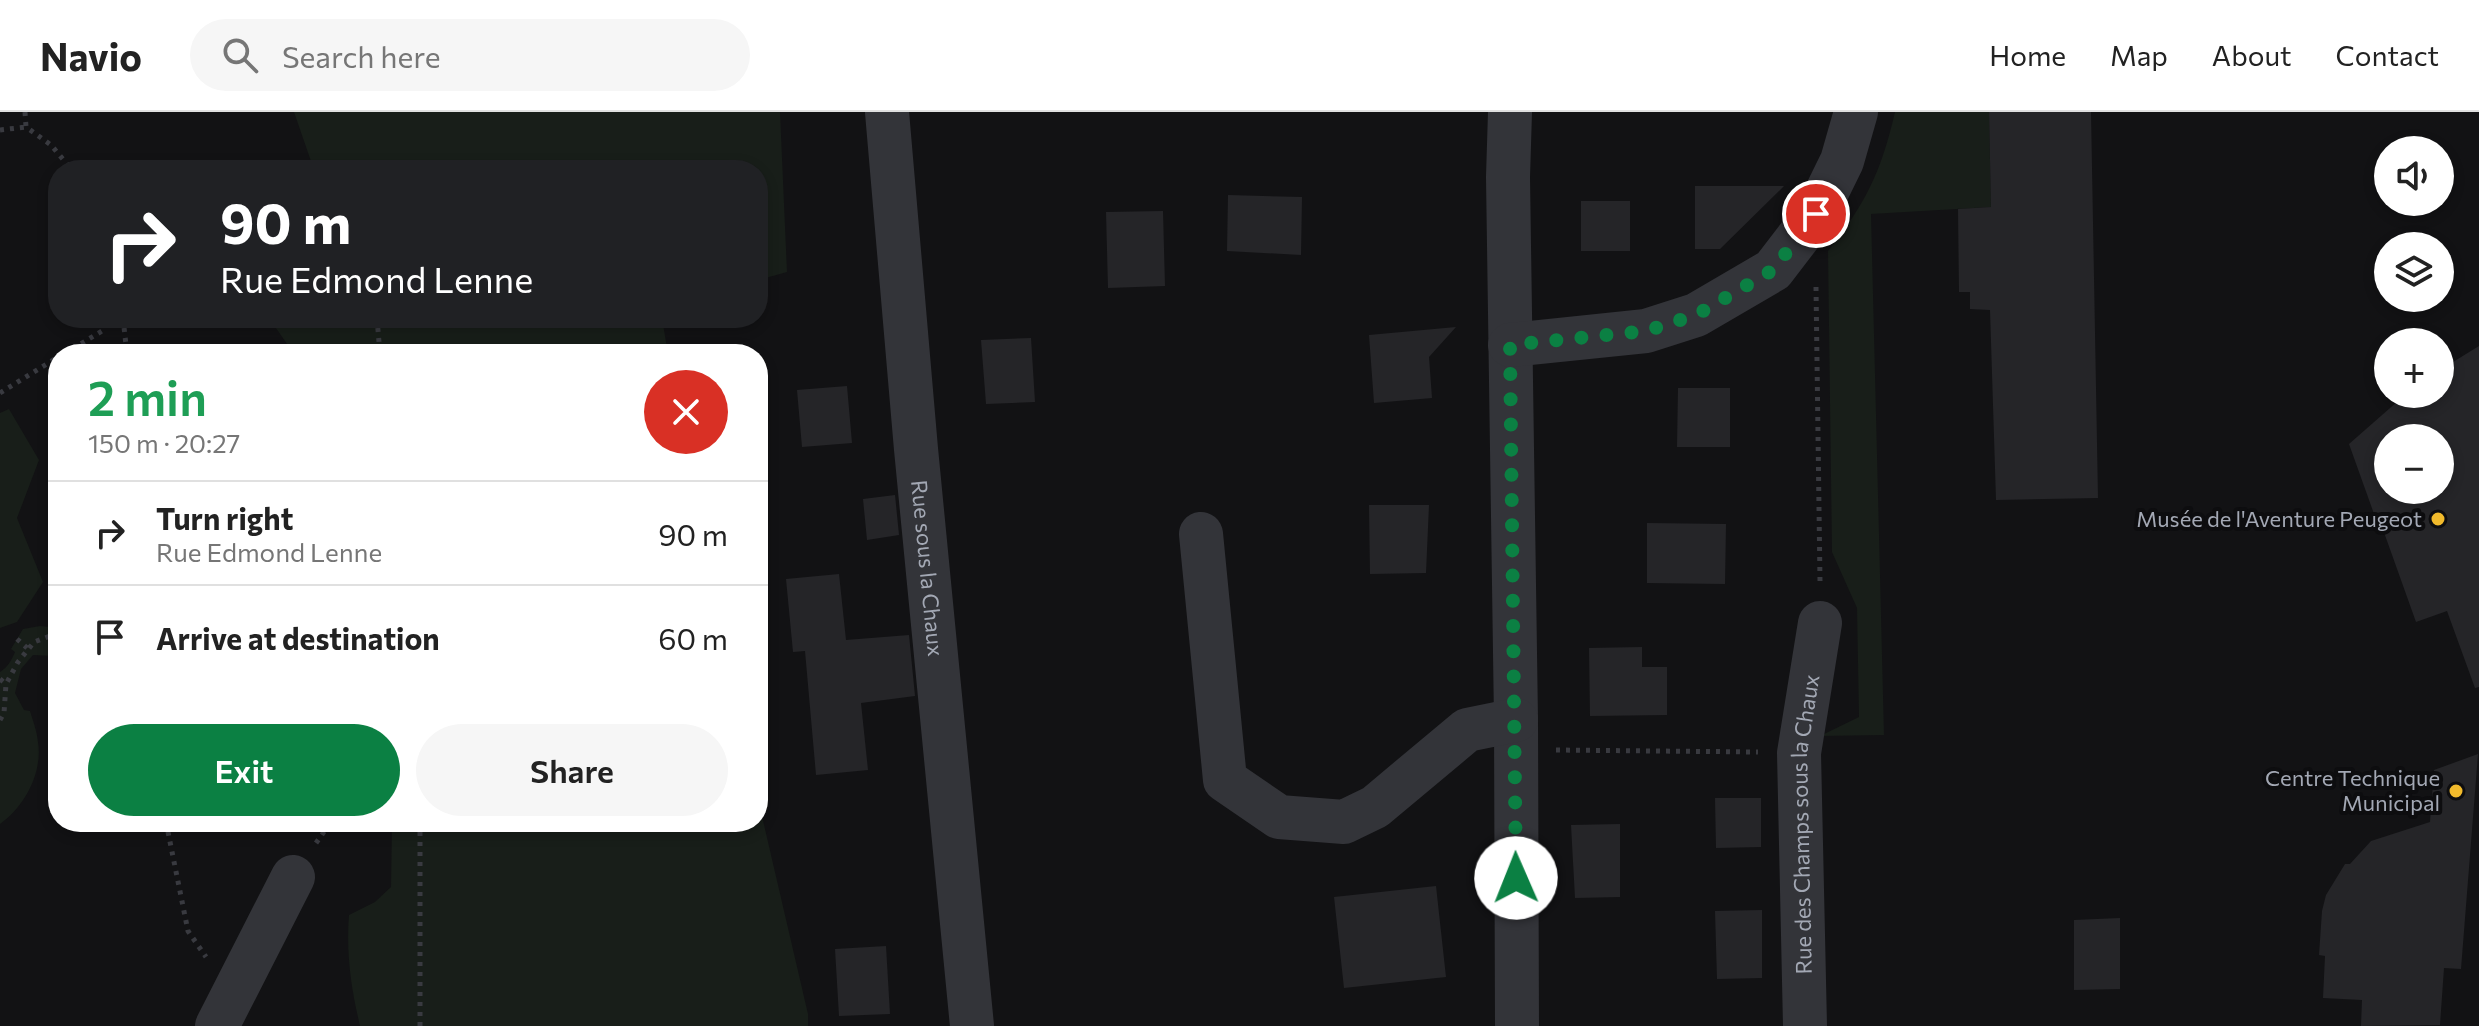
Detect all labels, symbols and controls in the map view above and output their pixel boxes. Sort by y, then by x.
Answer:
search box [190,19,750,91]
text: Navio [40,32,142,79]
icon: search [218,33,262,77]
text: Search here [282,37,441,74]
text: Home [1989,38,2066,72]
text: Map [2110,38,2168,72]
text: About [2212,38,2292,72]
text: Contact [2336,38,2439,72]
map controls [2374,136,2454,504]
button: sound [2374,136,2454,216]
pin [1782,180,1850,248]
text: 90 m [220,187,351,256]
icon: right [88,192,192,296]
icon: arrive [1794,192,1838,236]
button: layers [2374,232,2454,312]
text: Rue Edmond Lenne [220,256,533,300]
button: + [2374,328,2454,408]
text: 2 min [88,367,207,426]
button: close [644,370,728,454]
button: − [2374,424,2454,504]
text: 150 m · 20:27 [88,427,240,458]
street label: Rue sous la Chaux [906,479,950,658]
text: Turn right [156,499,293,536]
place label: Musée de l'Aventure Peugeot [2136,505,2422,532]
marker: Musée de l'Aventure Peugeot [2429,510,2447,528]
icon: right [88,511,132,555]
text: 90 m [658,515,728,552]
text: Rue Edmond Lenne [156,536,382,567]
icon: arrive [88,615,132,659]
text: Arrive at destination [156,619,440,656]
text: 60 m [658,619,728,656]
street label: Rue des Champs sous la Chaux [1785,672,1825,975]
button: Exit [88,724,400,816]
button: Share [416,724,728,816]
place label: Centre Technique Municipal [2265,764,2440,816]
marker: Centre Technique Municipal [2447,782,2465,800]
position arrow [1474,836,1558,920]

